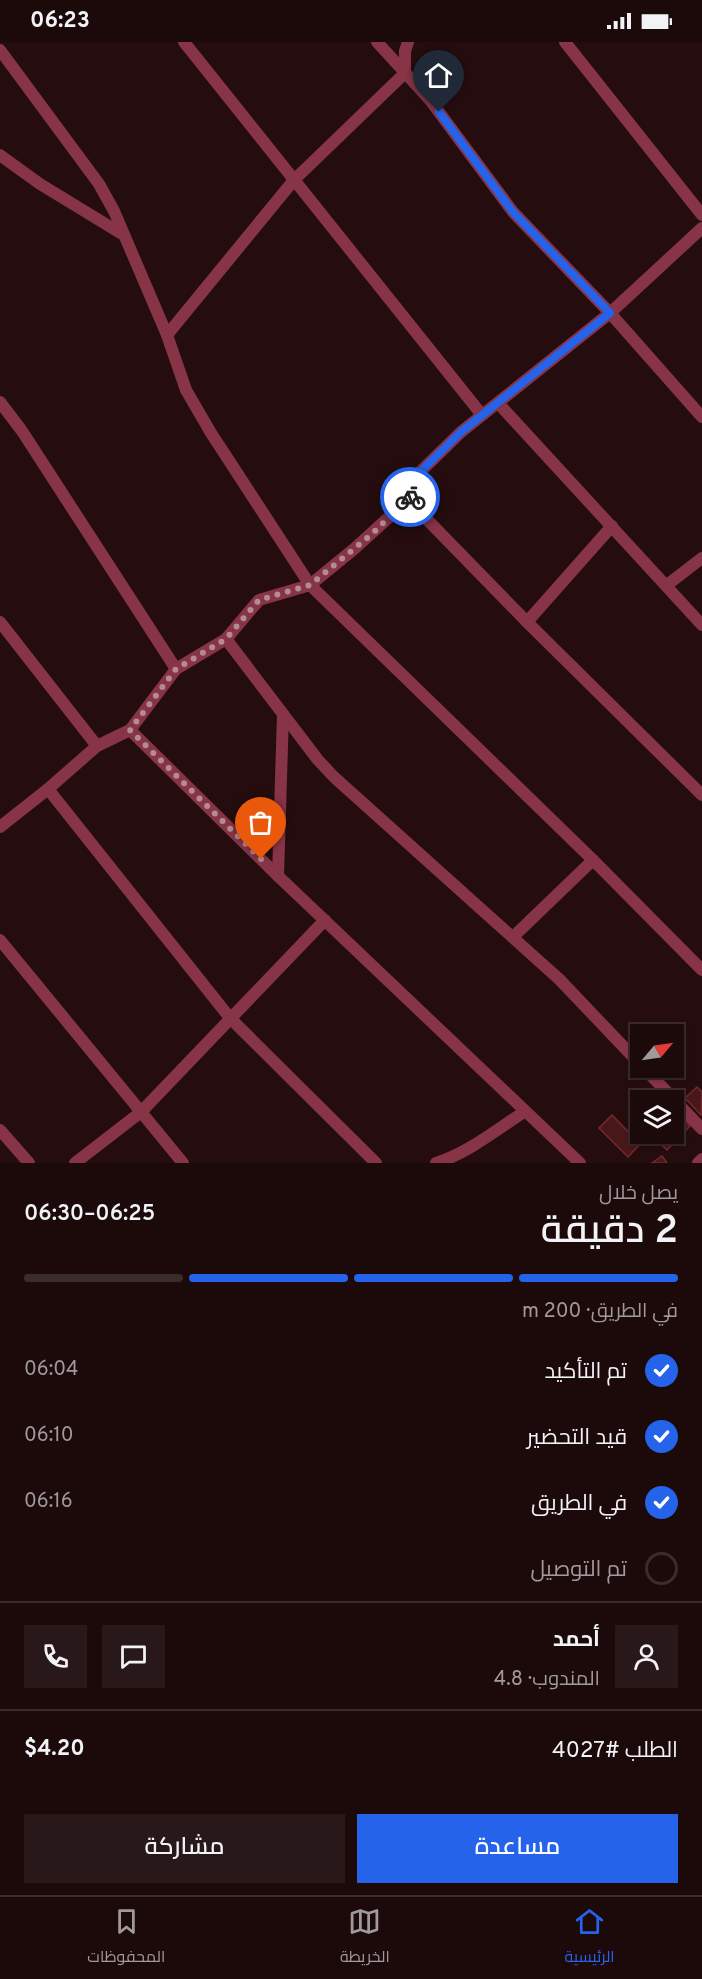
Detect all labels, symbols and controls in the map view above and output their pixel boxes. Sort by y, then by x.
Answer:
text: 06:23 [30,8,90,35]
pin [413,50,464,112]
icon: home [422,59,455,92]
courier [380,467,440,527]
icon: bike [394,481,427,514]
pin [235,797,286,859]
icon: bag [244,806,277,839]
north arrow [630,1024,684,1078]
map controls [630,1024,684,1144]
button: layers [630,1090,684,1144]
text: يصل خلال [599,1181,678,1207]
text: 06:25–06:30 [24,1201,155,1228]
text: 2 دقيقة [541,1208,678,1257]
text: في الطريق · 200 m [522,1299,678,1325]
icon: check [645,1354,678,1387]
text: 06:04 [24,1357,79,1383]
text: تم التأكيد [545,1359,627,1386]
icon: check [645,1420,678,1453]
text: 06:10 [24,1423,74,1449]
text: قيد التحضير [527,1425,627,1452]
icon: check [645,1486,678,1519]
text: 06:16 [24,1489,73,1515]
text: في الطريق [531,1491,627,1518]
text: تم التوصيل [530,1557,627,1584]
button: phone [24,1625,87,1688]
button: chat [102,1625,165,1688]
button: person [615,1625,678,1688]
text: أحمد [553,1627,600,1654]
text: المندوب · 4.8 [494,1667,600,1693]
text: $4.20 [24,1736,85,1763]
text: الطلب #4027 [552,1738,678,1765]
button: مشاركة [24,1814,345,1883]
button: مساعدة [357,1814,678,1883]
tab: المحفوظات [87,1905,165,1971]
tab: الخريطة [340,1905,390,1971]
tab: الرئيسية [564,1905,615,1971]

